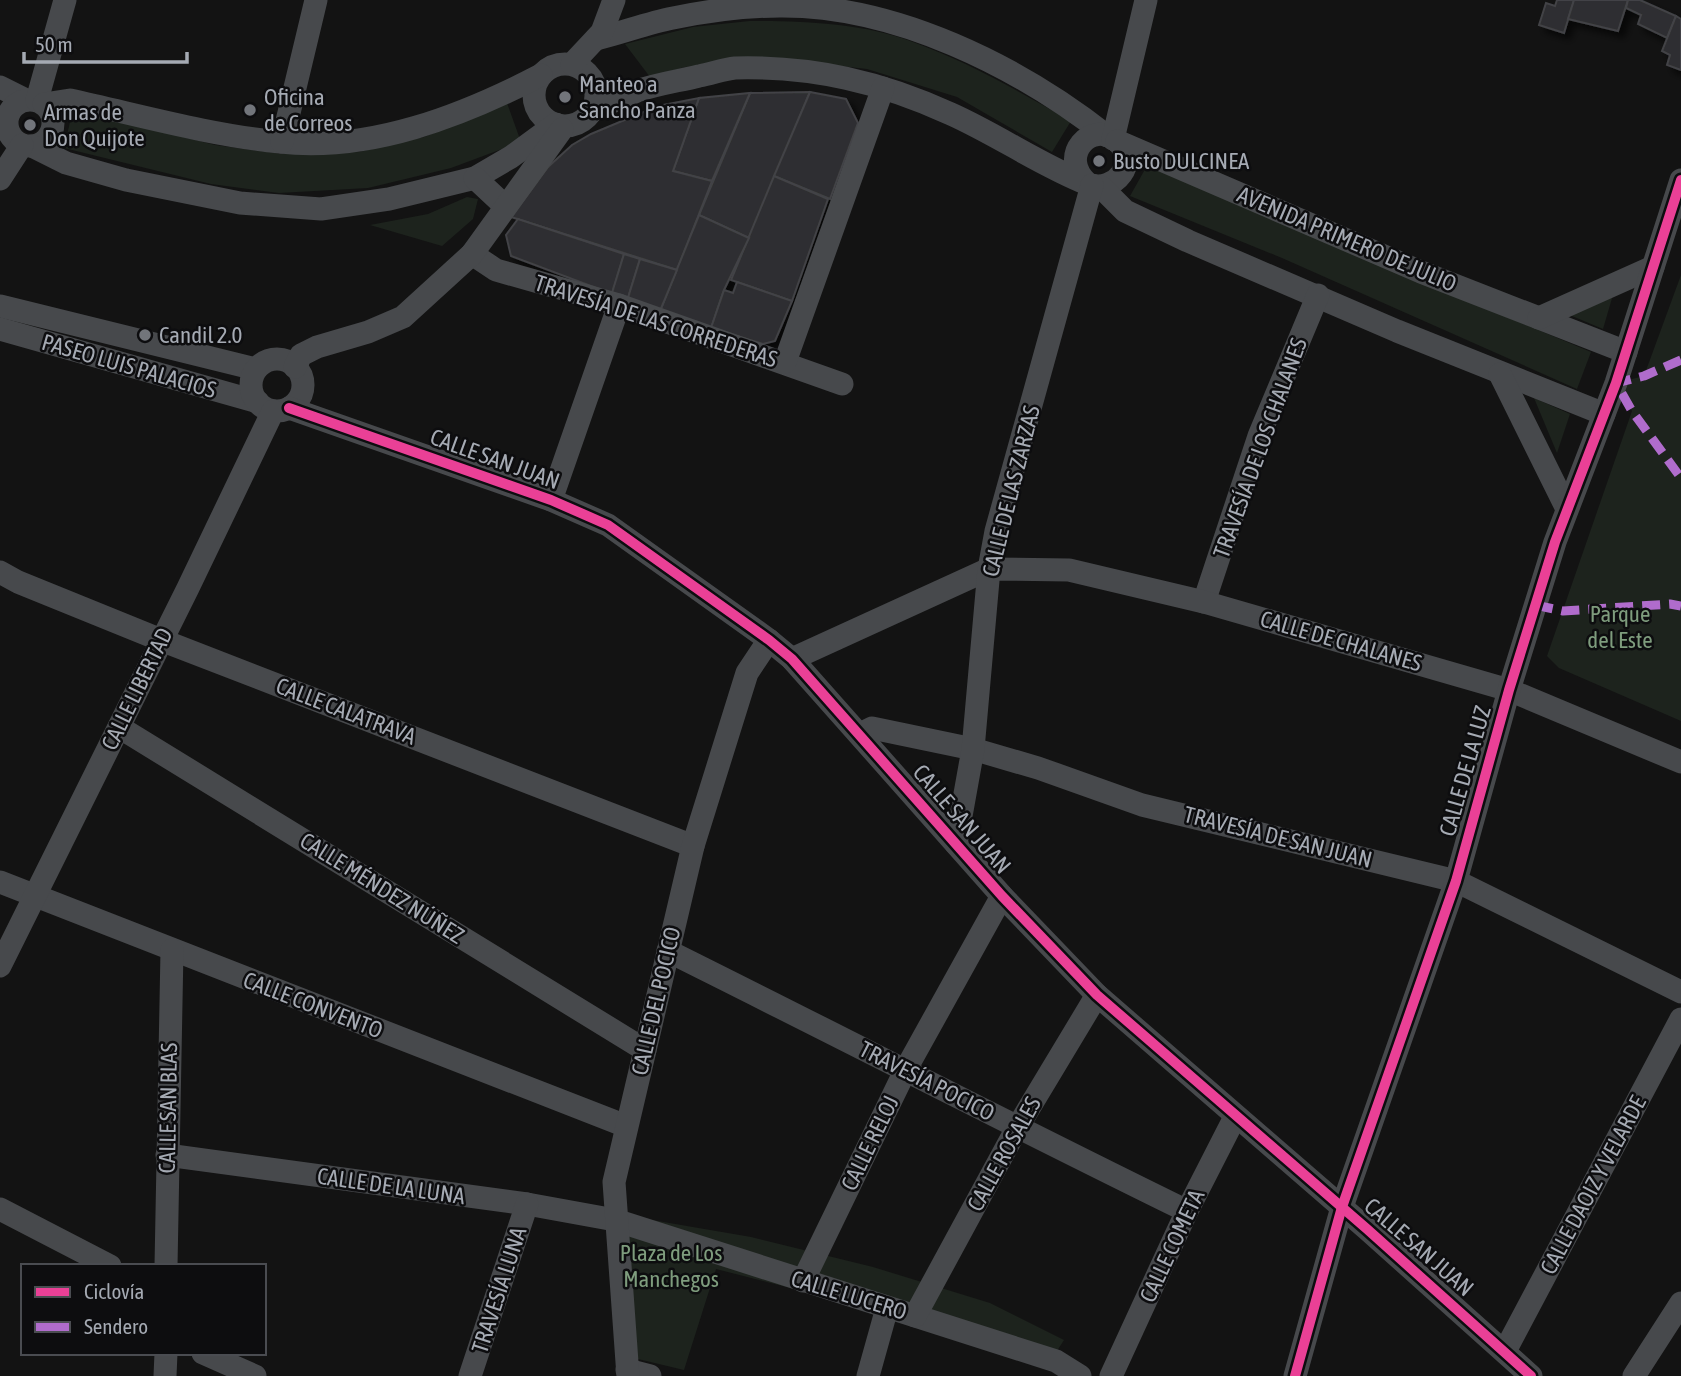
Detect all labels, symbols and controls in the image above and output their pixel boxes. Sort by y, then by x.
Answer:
scale bar [24,21,187,65]
text: 50 m [35,32,73,56]
place label: Manteo a Sancho Panza [579,71,696,123]
place label: Oficina de Correos [264,84,352,136]
marker: Manteo a Sancho Panza [557,89,573,105]
place label: Armas de Don Quijote [44,99,145,151]
marker: Oficina de Correos [242,102,258,118]
marker: Armas de Don Quijote [22,117,38,133]
place label: Busto DULCINEA [1113,148,1250,174]
marker: Busto DULCINEA [1091,153,1107,169]
street label: AVENIDA PRIMERO DE JULIO [1234,181,1460,297]
street label: TRAVESÍA DE LAS CORREDERAS [531,269,781,373]
place label: Candil 2.0 [159,322,242,348]
marker: Candil 2.0 [137,327,153,343]
street label: PASEO LUIS PALACIOS [39,329,219,403]
street label: TRAVESÍA DE LOS CHALANES [1208,334,1312,562]
street label: CALLE DE LAS ZARZAS [977,402,1045,579]
street label: CALLE SAN JUAN [427,424,563,494]
park label: Parque del Este [1587,601,1653,653]
street label: CALLE DE CHALANES [1257,606,1425,677]
street label: CALLE LIBERTAD [96,624,178,754]
street label: CALLE CALATRAVA [272,672,420,750]
street label: CALLE DE LA LUZ [1434,703,1496,839]
street label: CALLE SAN JUAN [908,759,1016,879]
street label: TRAVESÍA DE SAN JUAN [1181,801,1375,873]
street label: CALLE MÉNDEZ NÚÑEZ [295,827,469,949]
street label: CALLE DEL POCICO [626,924,686,1078]
street label: CALLE CONVENTO [240,967,386,1043]
street label: TRAVESÍA POCICO [855,1036,999,1126]
street label: CALLE SAN BLAS [154,1042,182,1174]
street label: CALLE RELOJ [836,1091,904,1195]
street label: CALLE DAOIZ Y VELARDE [1535,1091,1651,1279]
street label: CALLE ROSALES [962,1092,1046,1216]
street label: CALLE DE LA LUNA [315,1163,467,1209]
street label: CALLE COMETA [1135,1185,1210,1306]
street label: CALLE SAN JUAN [1359,1193,1479,1301]
street label: TRAVESÍA LUNA [466,1223,532,1356]
park label: Plaza de Los Manchegos [620,1240,722,1292]
legend [21,1264,266,1355]
street label: CALLE LUCERO [788,1265,910,1325]
text: Ciclovía [84,1279,144,1303]
text: Sendero [84,1314,148,1338]

